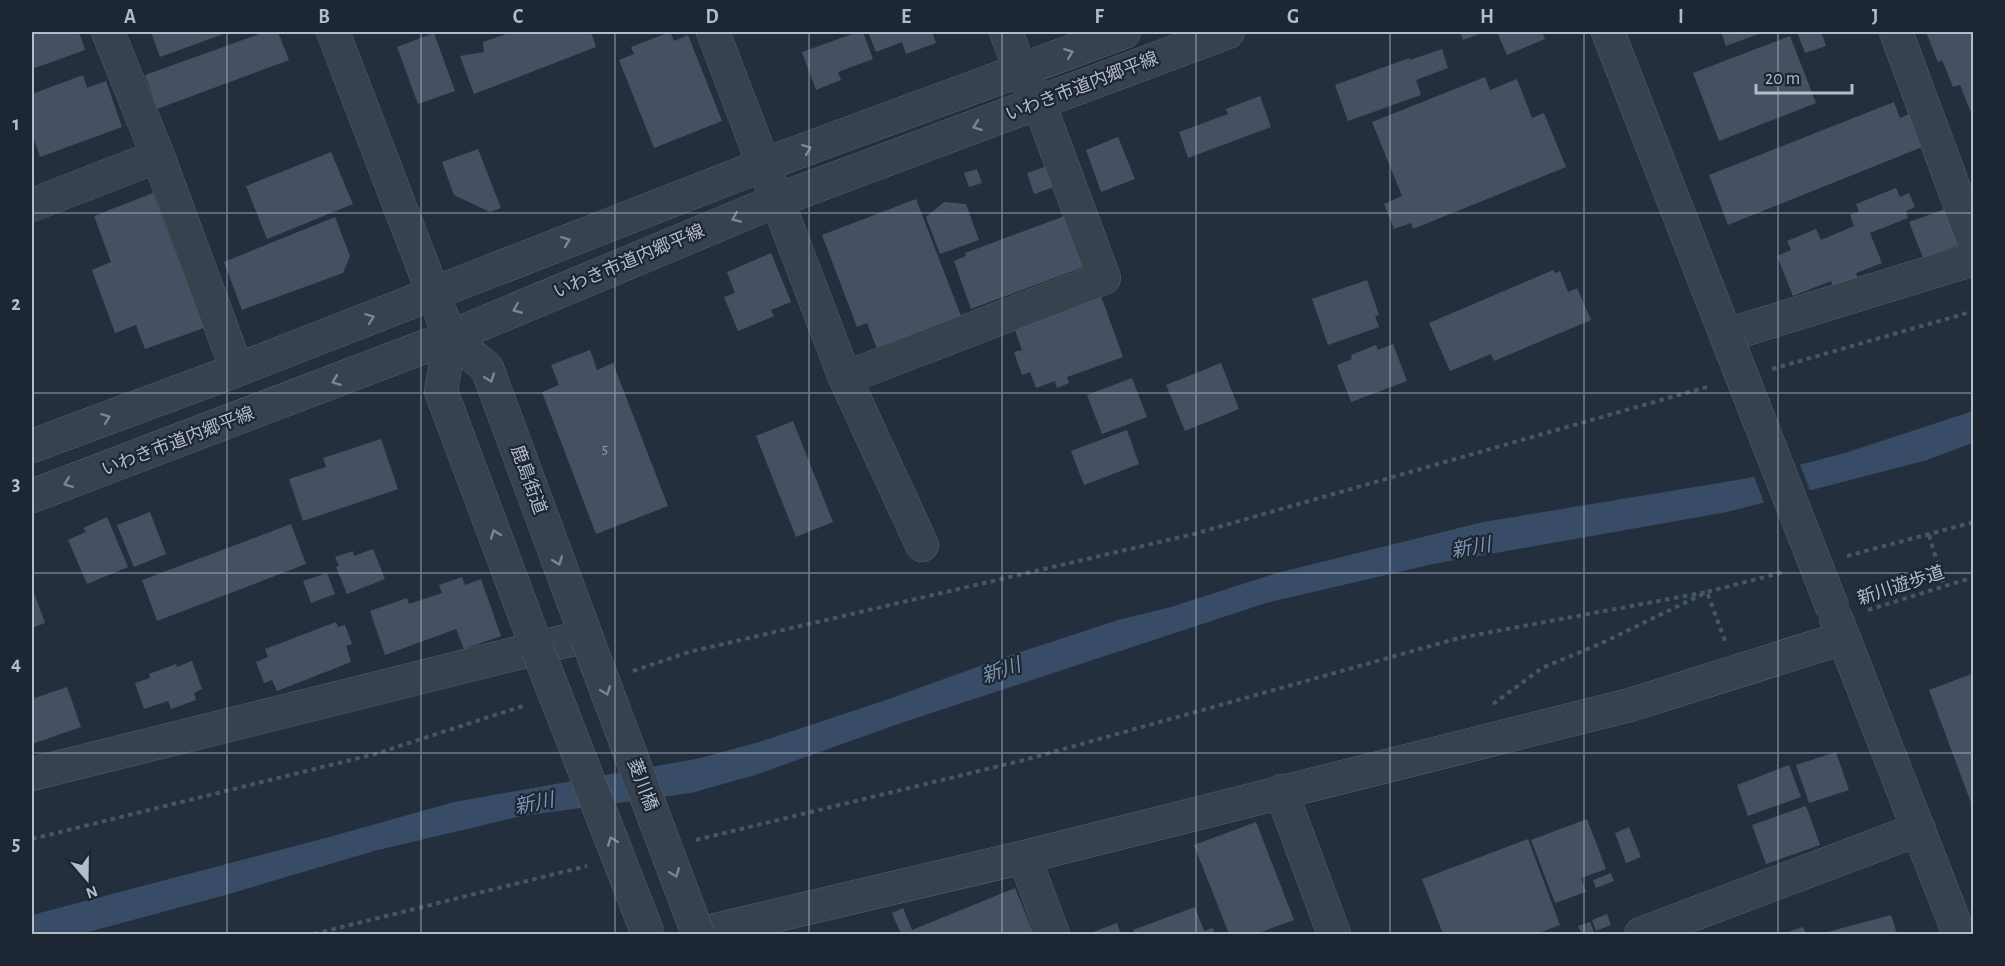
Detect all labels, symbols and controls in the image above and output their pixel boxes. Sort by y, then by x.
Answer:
text: A [124,7,136,27]
text: B [318,7,330,27]
text: C [513,7,524,27]
text: D [705,7,719,27]
text: E [901,7,911,27]
text: F [1094,7,1104,27]
text: G [1287,7,1299,27]
text: H [1480,7,1494,27]
text: I [1678,7,1684,27]
text: J [1872,7,1878,27]
one-way arrow [1063,47,1074,60]
street label: いわき市道内郷平線 [1002,48,1161,124]
scale bar [1756,57,1852,95]
text: 20 m [1765,70,1800,88]
text: 1 [12,114,20,134]
one-way arrow [972,119,983,132]
one-way arrow [801,143,812,156]
one-way arrow [731,211,742,223]
street label: いわき市道内郷平線 [550,220,707,302]
one-way arrow [561,236,571,249]
text: 2 [11,294,21,314]
one-way arrow [513,302,524,314]
one-way arrow [364,313,375,325]
one-way arrow [483,372,496,383]
one-way arrow [331,374,342,386]
street label: いわき市道内郷平線 [98,403,257,479]
one-way arrow [100,413,111,426]
street label: 鹿島街道 [507,442,551,517]
house number: 5 [602,442,608,457]
text: 3 [12,474,20,494]
one-way arrow [64,475,74,488]
one-way arrow [490,530,502,541]
water label: 新川 [1449,533,1494,561]
one-way arrow [551,555,563,566]
street label: 新川遊歩道 [1855,562,1947,608]
water label: 新川 [979,653,1025,687]
text: 4 [11,654,21,674]
one-way arrow [599,685,612,695]
street label: 菱川橋 [624,756,661,813]
water label: 新川 [512,789,558,818]
text: 5 [12,834,20,854]
one-way arrow [607,836,619,847]
north arrow [57,849,117,909]
one-way arrow [668,867,680,878]
text: N [84,883,100,902]

